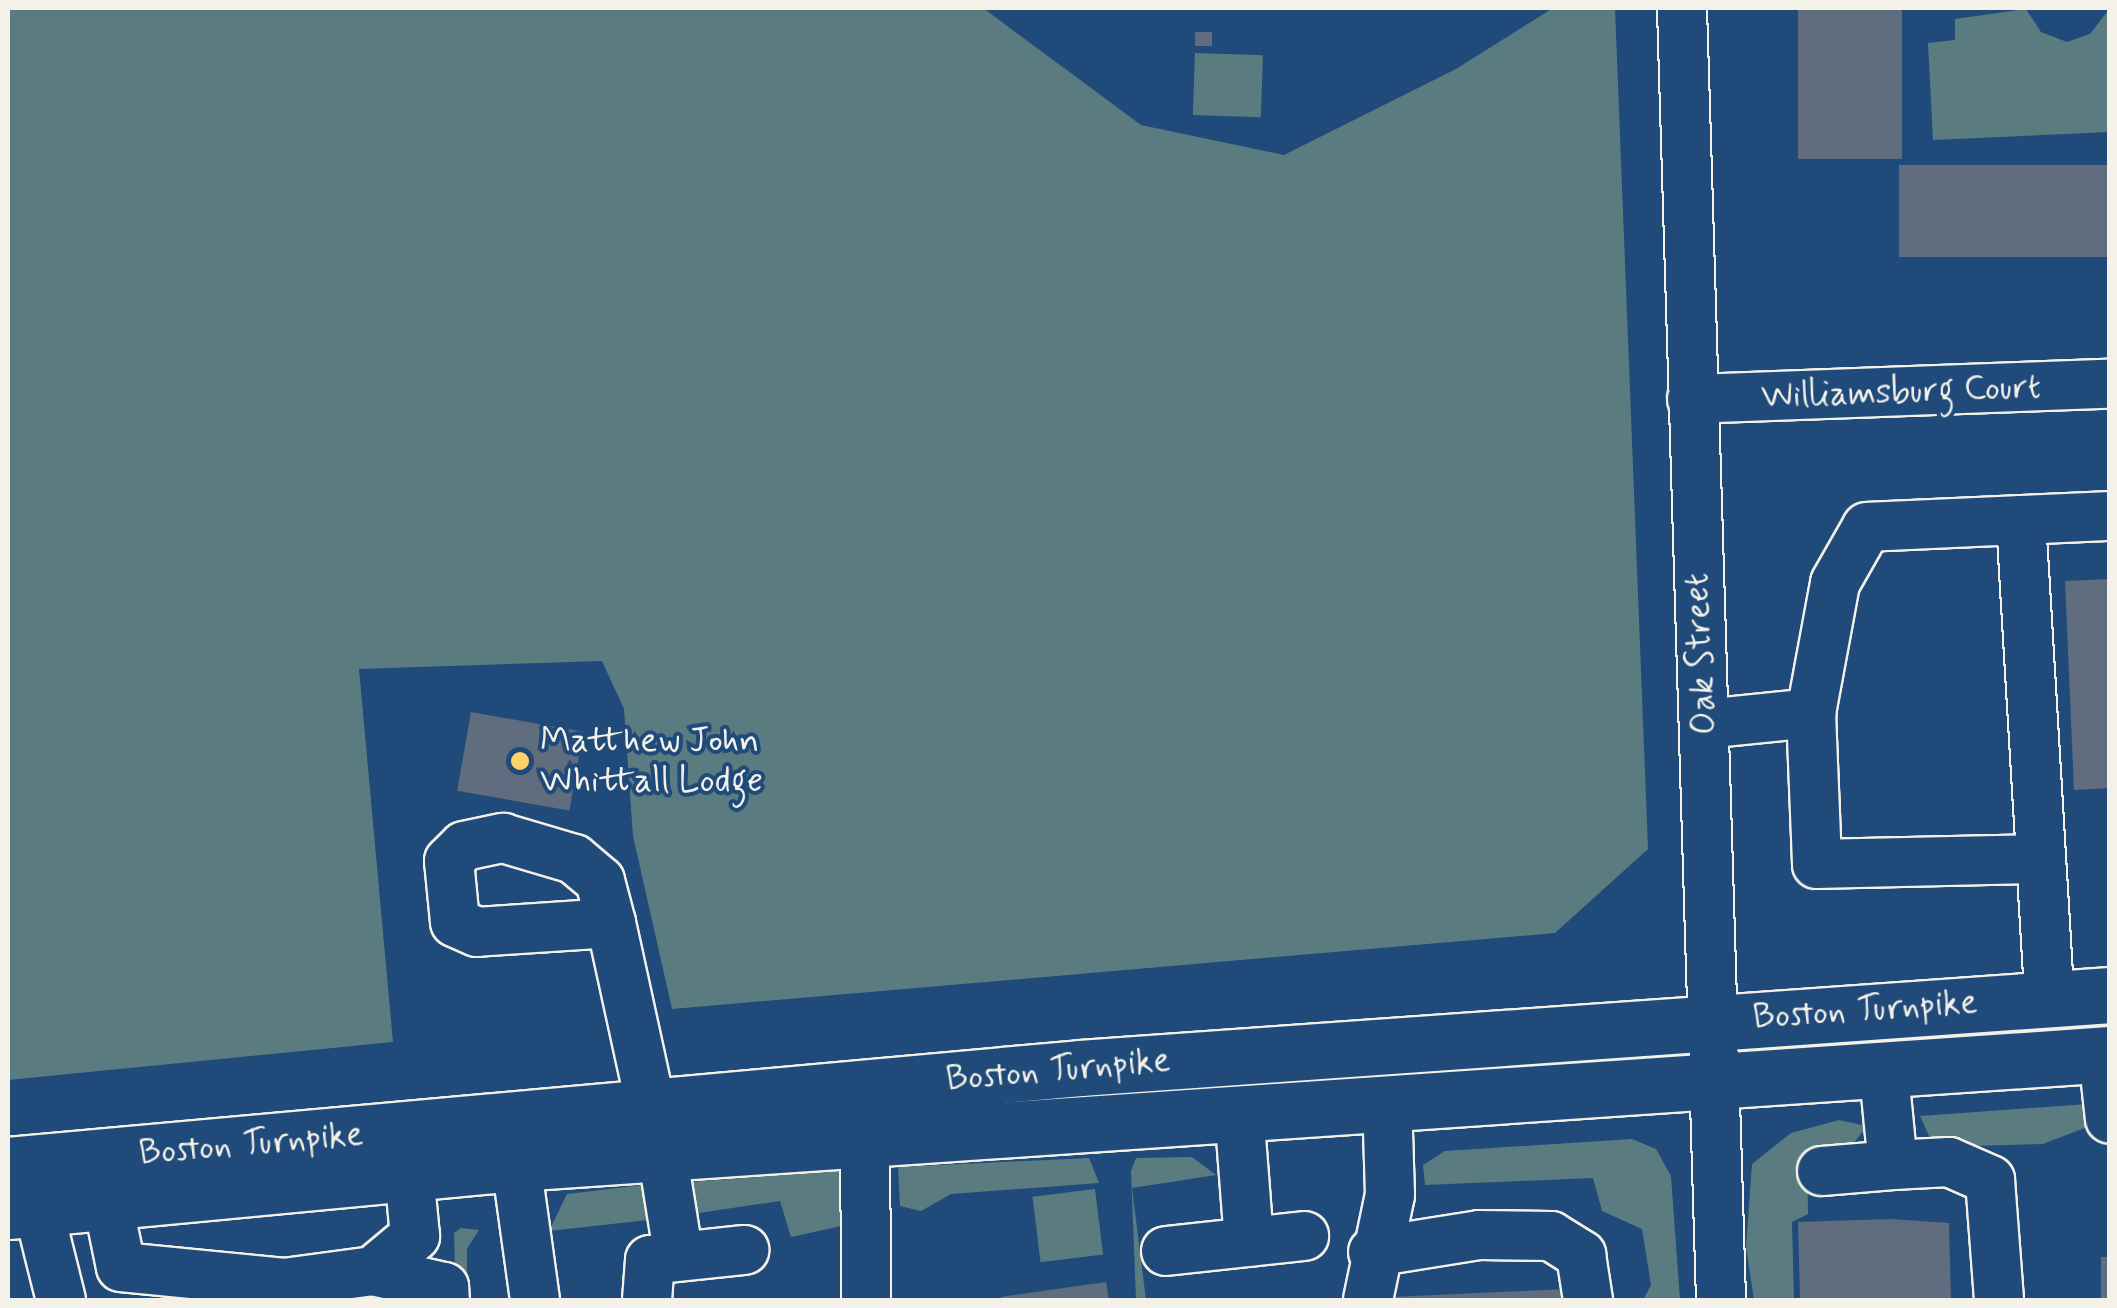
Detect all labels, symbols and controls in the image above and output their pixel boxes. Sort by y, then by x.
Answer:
street label: Williamsburg Court [1757,366,2045,418]
street label: Oak Street [1676,569,1726,739]
place label: Matthew John Whittall Lodge [540,720,768,802]
marker: Matthew John Whittall Lodge [509,750,531,772]
street label: Boston Turnpike [1747,981,1983,1039]
street label: Boston Turnpike [940,1039,1176,1101]
street label: Boston Turnpike [133,1113,369,1175]

